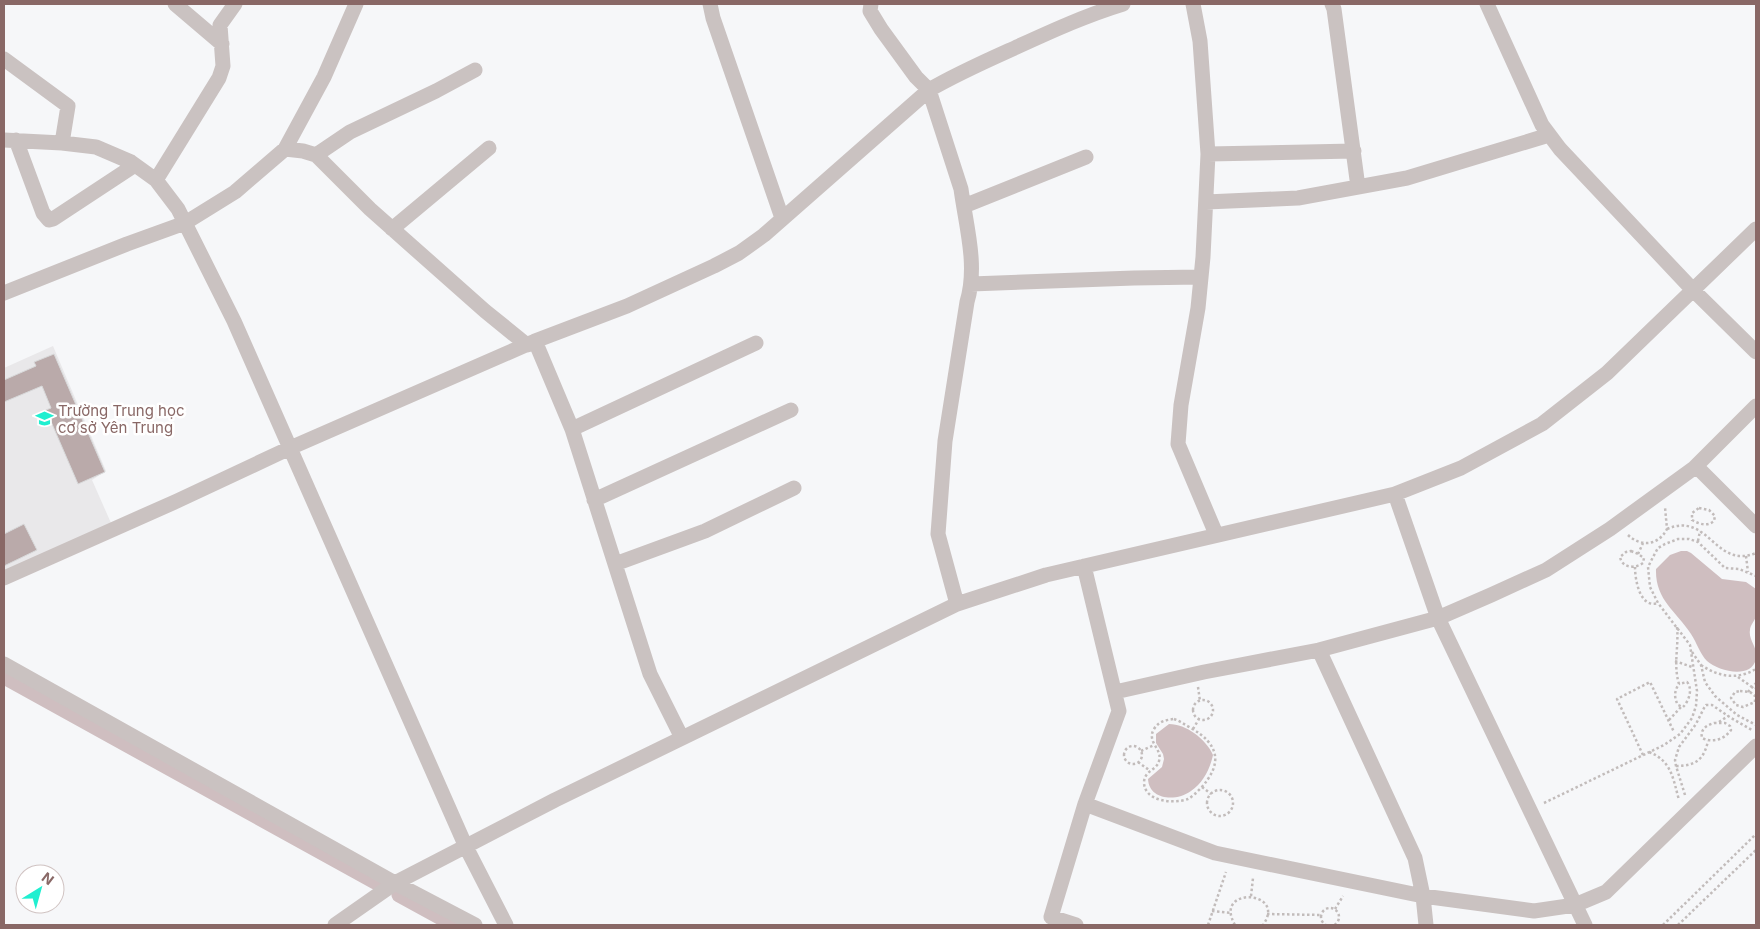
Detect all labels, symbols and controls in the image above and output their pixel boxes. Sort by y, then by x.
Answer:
place label: Trường Trung học cơ sở Yên Trung [58,401,185,437]
school or university icon: Trường Trung học cơ sở Yên Trung [34,409,54,429]
north arrow [15,864,65,914]
text: N [39,868,58,888]

